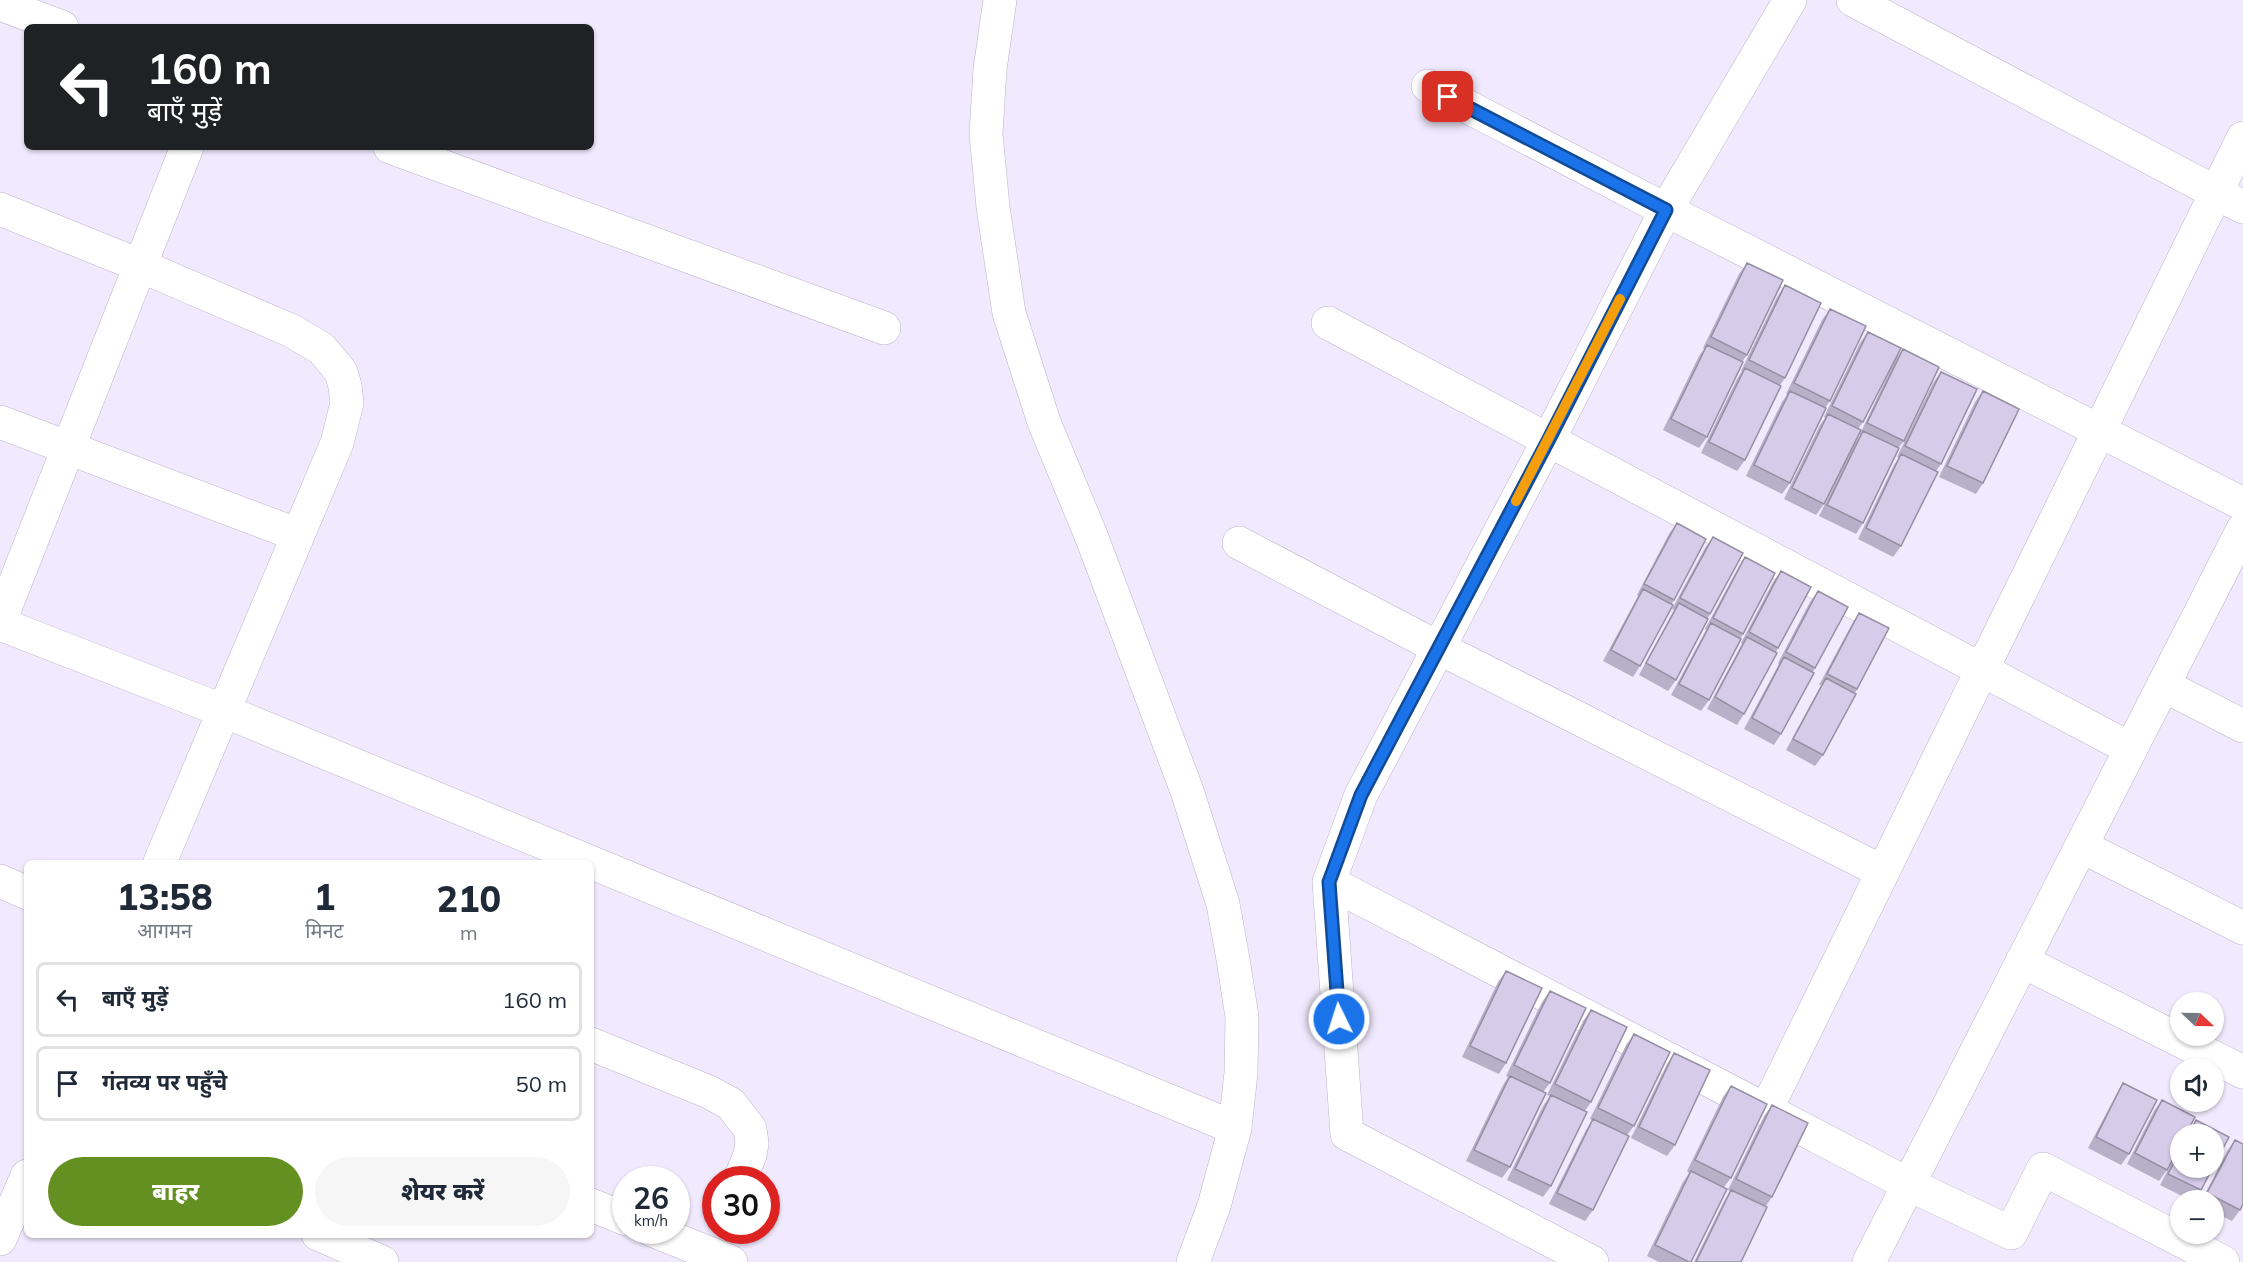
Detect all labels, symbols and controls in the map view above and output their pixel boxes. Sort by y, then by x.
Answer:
text: 160 m [147,42,272,95]
icon: left [48,48,126,126]
pin [1422,71,1473,122]
icon: arrive [1431,80,1464,113]
text: बाएँ मुड़ें [147,94,222,128]
text: 13:58 [117,874,213,919]
text: 1 [314,874,335,919]
text: 210 [436,876,501,921]
text: आगमन [137,918,192,943]
text: मिनट [305,918,344,943]
text: m [460,920,478,945]
icon: left [51,983,84,1016]
text: बाएँ मुड़ें [102,984,168,1012]
text: 160 m [502,986,567,1014]
position arrow [1307,987,1371,1051]
north arrow [2170,992,2224,1046]
map controls [2170,992,2224,1244]
button: sound [2170,1058,2224,1112]
icon: arrive [51,1067,84,1100]
text: गंतव्य पर पहुँचे [102,1068,227,1096]
text: 50 m [516,1070,567,1098]
button: + [2170,1124,2224,1178]
button: बाहर [48,1157,303,1226]
button: शेयर करें [315,1157,570,1226]
speed limit sign: 30 [702,1166,780,1244]
text: 26 [633,1179,669,1217]
button: − [2170,1190,2224,1244]
text: km/h [634,1211,668,1230]

